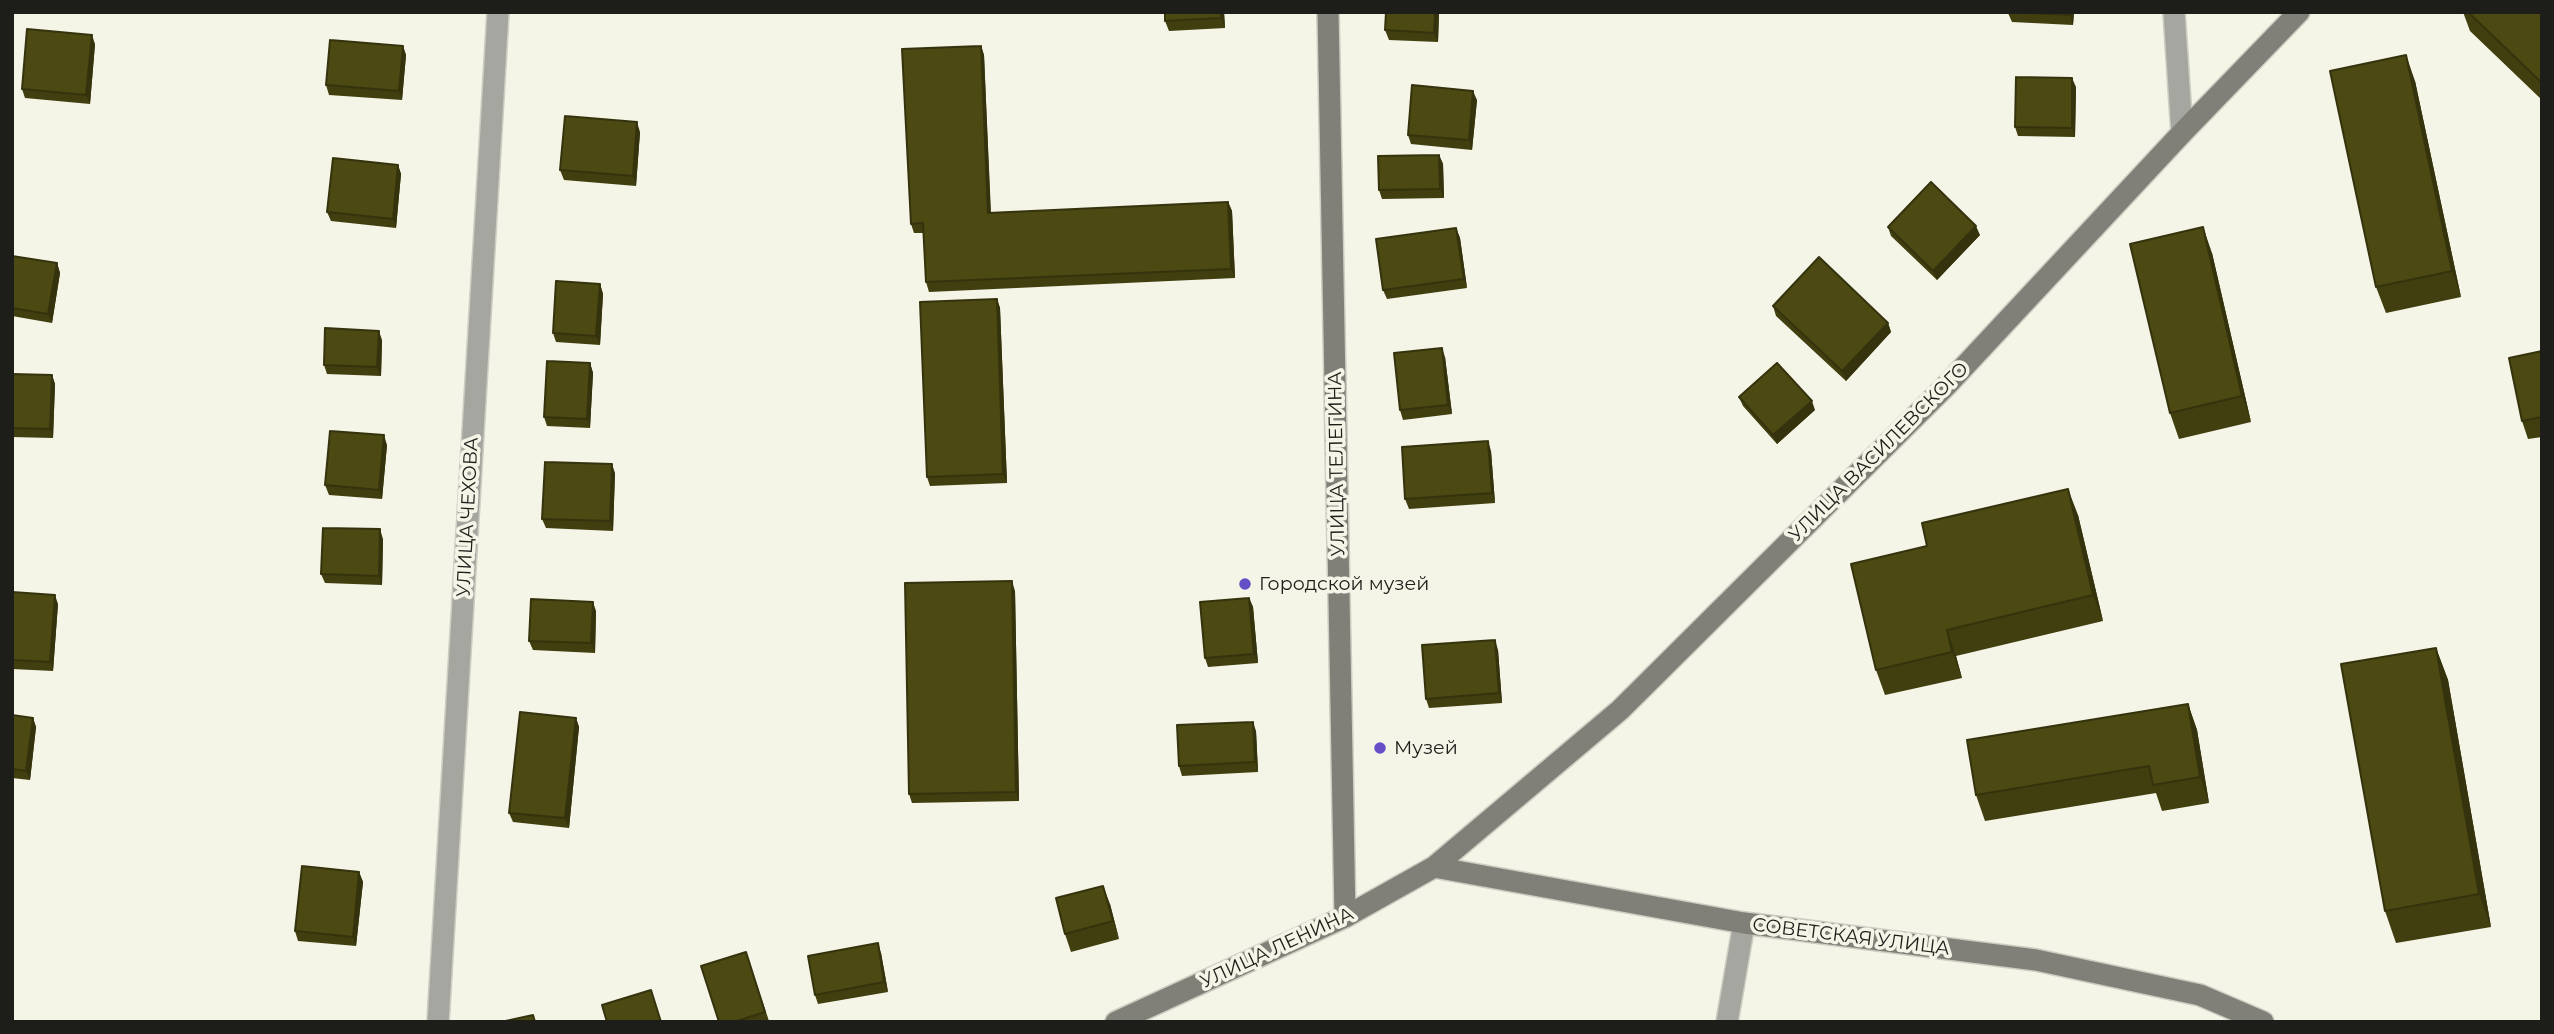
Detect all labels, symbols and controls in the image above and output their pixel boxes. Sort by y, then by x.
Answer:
street label: УЛИЦА ВАСИЛЕВСКОГО [1784,357,1974,547]
street label: УЛИЦА ТЕЛЕГИНА [1324,371,1350,557]
street label: УЛИЦА ЧЕХОВА [452,436,484,598]
place label: Городской музей [1259,573,1429,595]
marker: Городской музей [1237,576,1253,592]
place label: Музей [1394,737,1458,759]
marker: Музей [1372,740,1388,756]
street label: УЛИЦА ЛЕНИНА [1197,903,1357,993]
street label: СОВЕТСКАЯ УЛИЦА [1751,914,1951,960]

